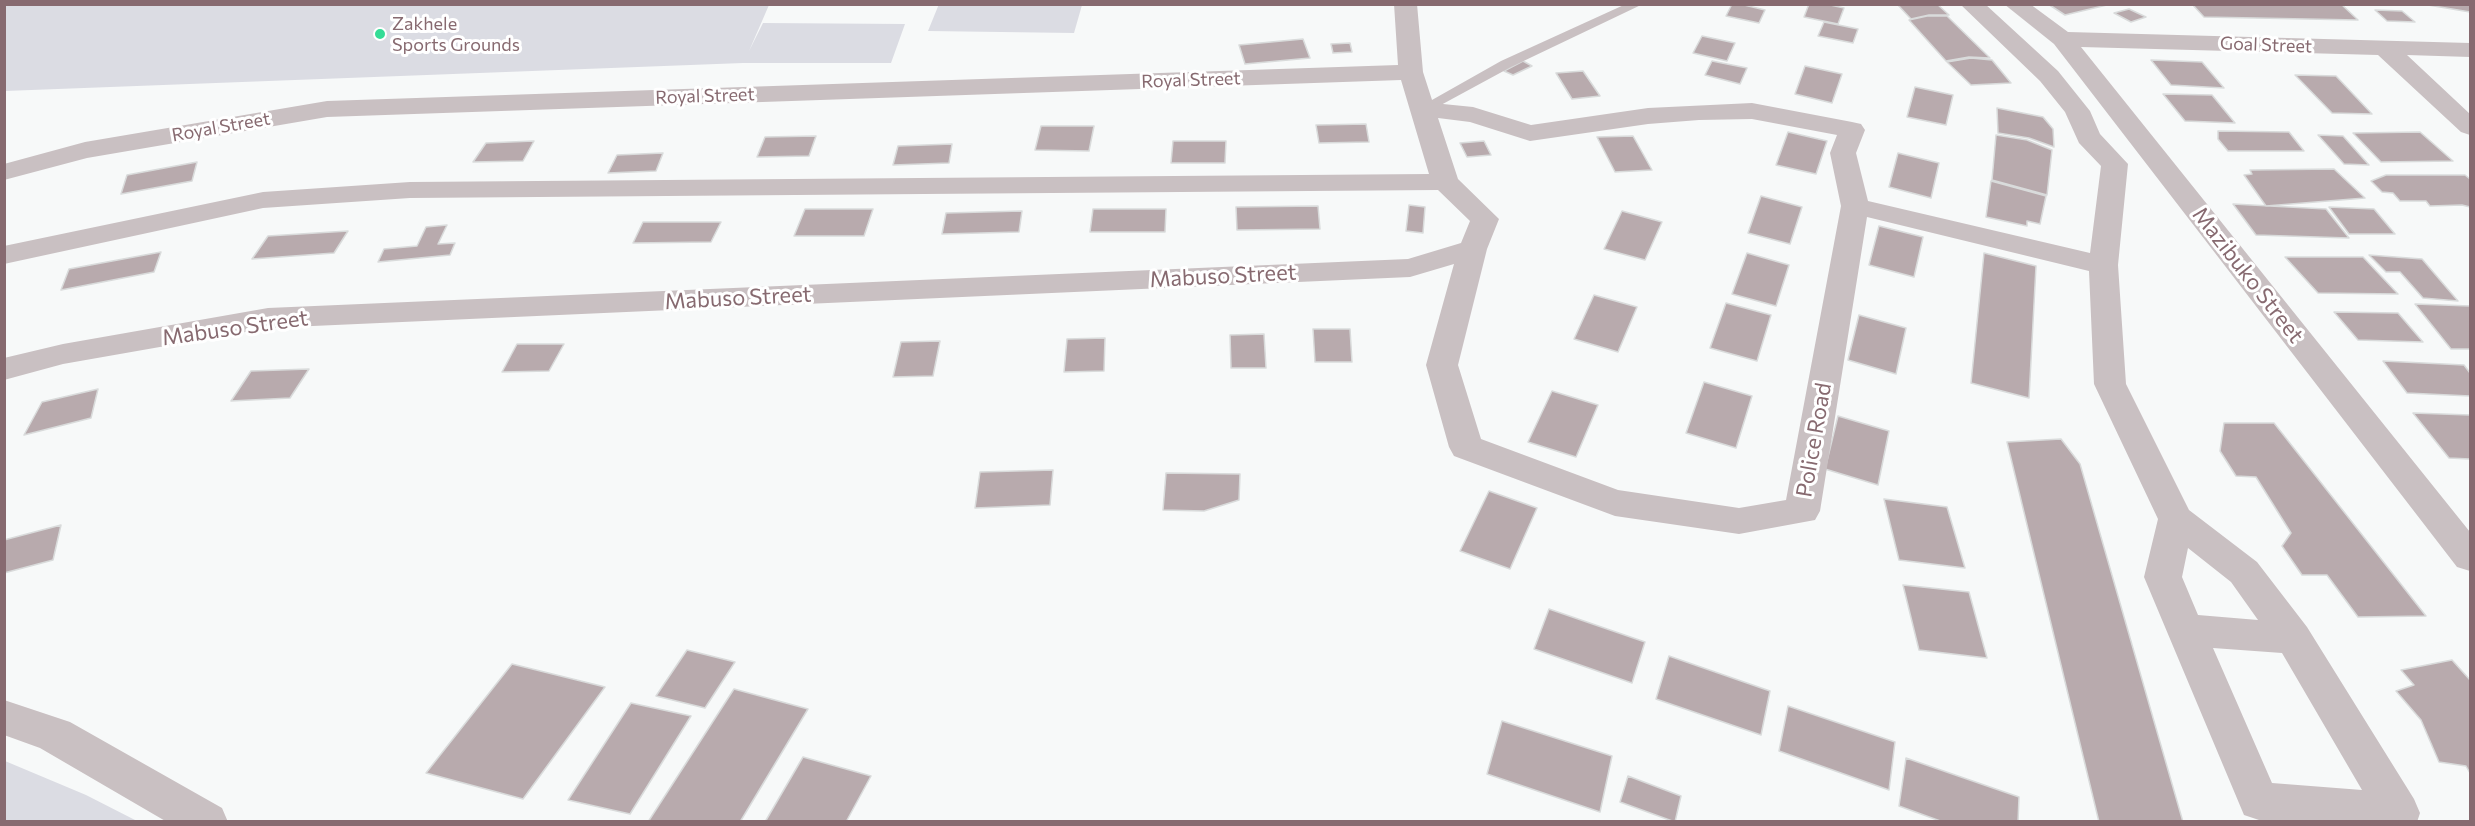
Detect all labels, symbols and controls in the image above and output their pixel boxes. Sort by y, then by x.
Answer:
place label: Zakhele Sports Grounds [392,13,520,56]
marker: Zakhele Sports Grounds [373,27,387,41]
street label: Goal Street [2220,33,2312,57]
street label: Royal Street [1141,67,1241,93]
street label: Royal Street [655,83,755,109]
street label: Royal Street [170,108,272,146]
street label: Mazibuko Street [2187,202,2309,348]
street label: Mabuso Street [1149,259,1297,293]
street label: Mabuso Street [664,281,812,315]
street label: Mabuso Street [160,305,310,351]
street label: Police Road [1791,381,1837,499]

